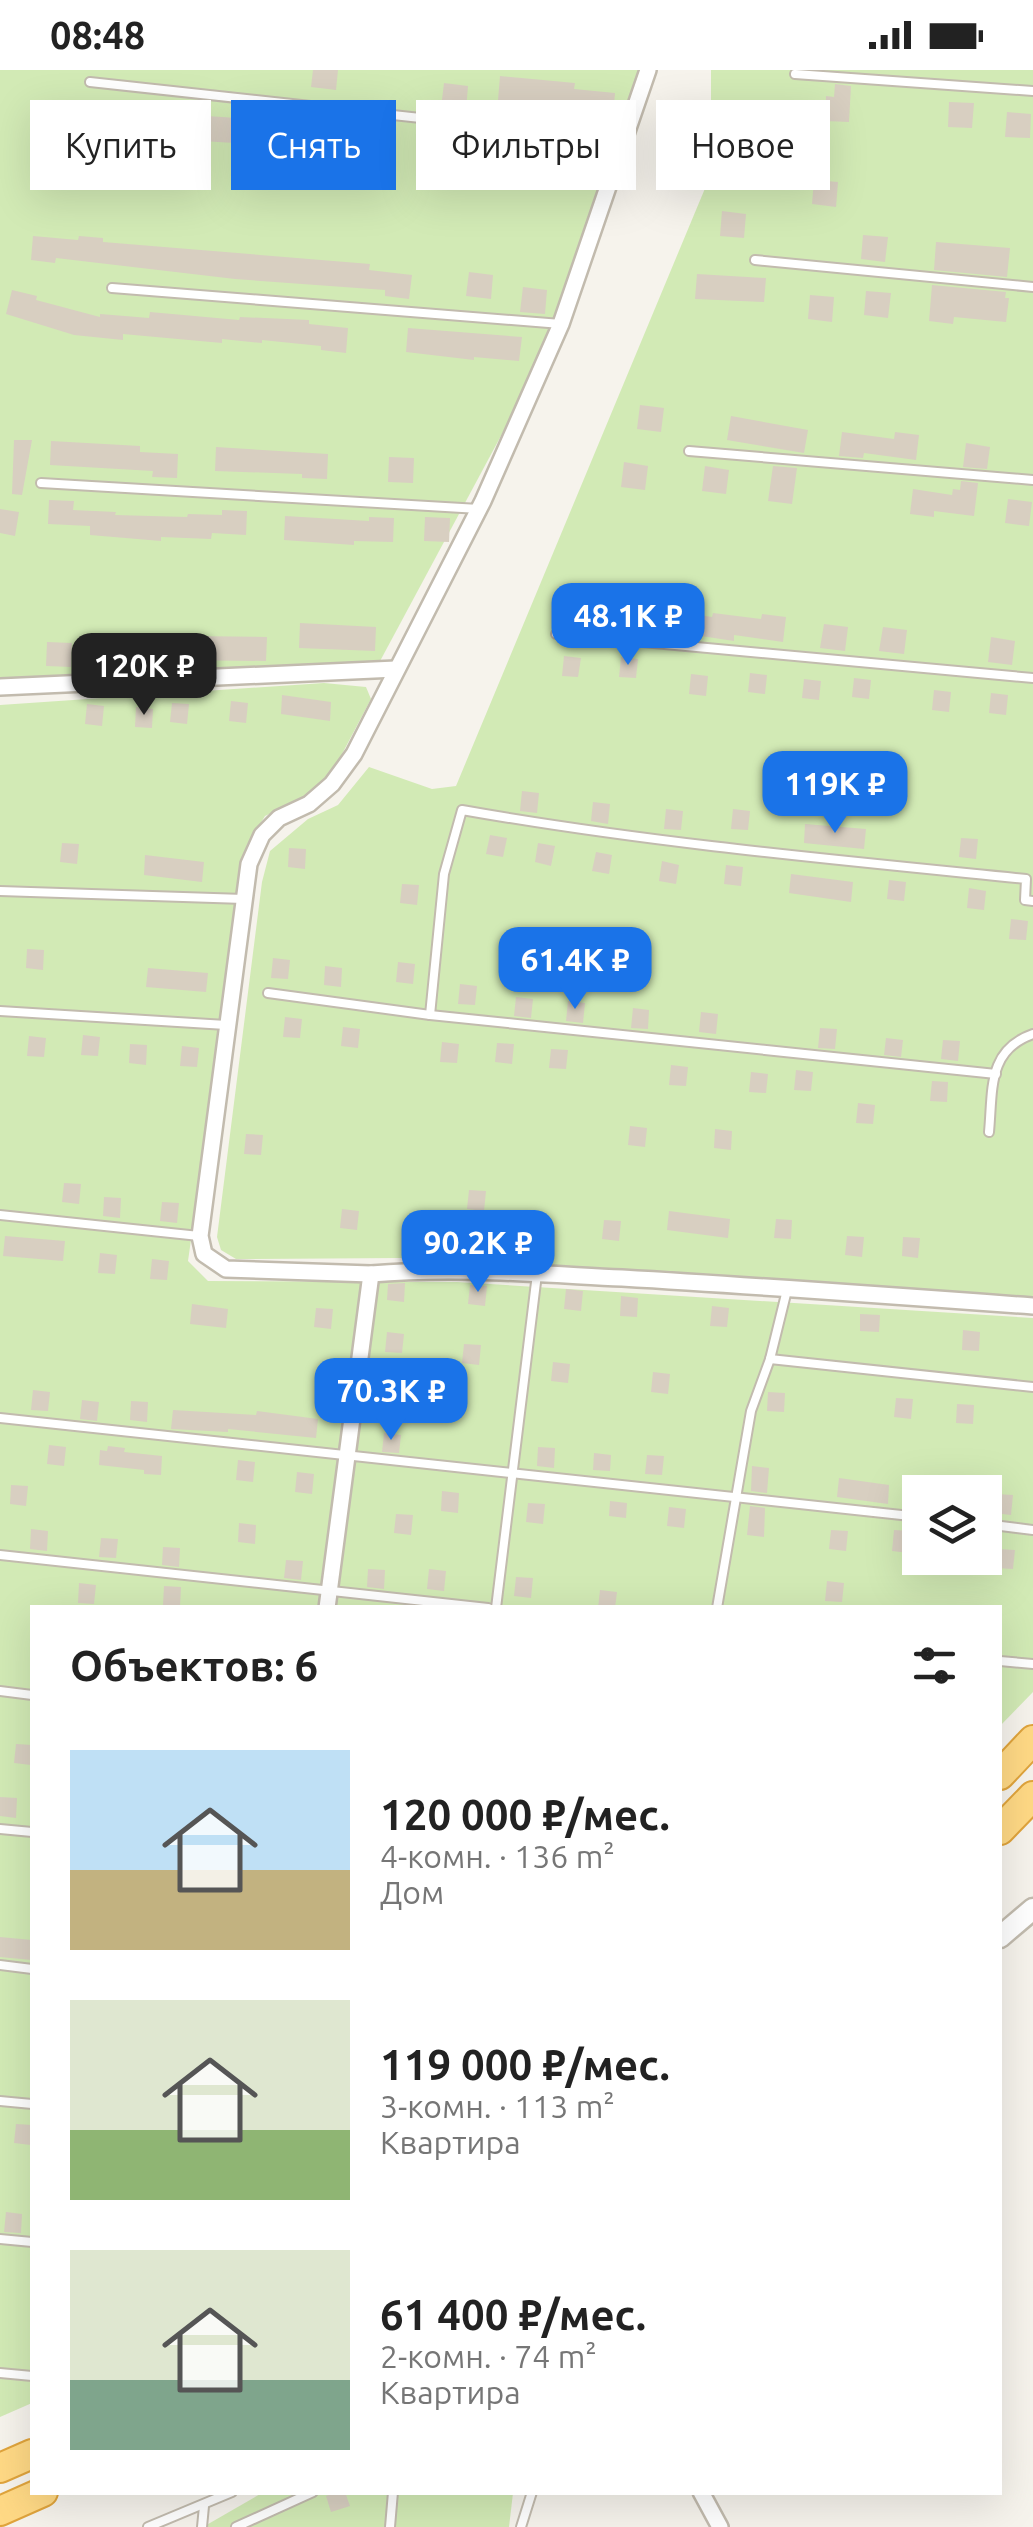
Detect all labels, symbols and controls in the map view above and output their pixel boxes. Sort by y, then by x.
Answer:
text: 08:48 [50,14,145,56]
chip: Купить [30,100,211,190]
chip: Снять [231,100,396,190]
chip: Фильтры [416,100,636,190]
chip: Новое [656,100,830,190]
pin: 48.1K ₽ [536,583,720,668]
text: 48.1K ₽ [574,597,682,633]
pin: 120K ₽ [63,633,225,718]
text: 120K ₽ [93,647,195,683]
pin: 119K ₽ [754,751,916,836]
text: 119K ₽ [784,765,886,801]
pin: 61.4K ₽ [483,927,667,1012]
text: 61.4K ₽ [521,941,629,977]
pin: 90.2K ₽ [386,1210,570,1295]
text: 90.2K ₽ [424,1224,532,1260]
pin: 70.3K ₽ [299,1358,483,1443]
text: 70.3K ₽ [337,1372,445,1408]
map controls [902,1475,1002,1575]
button: layers [902,1475,1002,1575]
icon: filters [907,1638,962,1693]
text: Объектов: 6 [70,1642,318,1689]
icon: home [150,1790,270,1910]
text: 120 000 ₽/мес. [380,1791,670,1838]
text: 4-комн. · 136 m² [380,1838,615,1874]
text: Дом [380,1874,444,1910]
icon: home [150,2040,270,2160]
text: 119 000 ₽/мес. [380,2041,670,2088]
text: 3-комн. · 113 m² [380,2088,615,2124]
text: Квартира [380,2124,521,2160]
icon: home [150,2290,270,2410]
text: 61 400 ₽/мес. [380,2291,646,2338]
text: 2-комн. · 74 m² [380,2338,597,2374]
text: Квартира [380,2374,521,2410]

